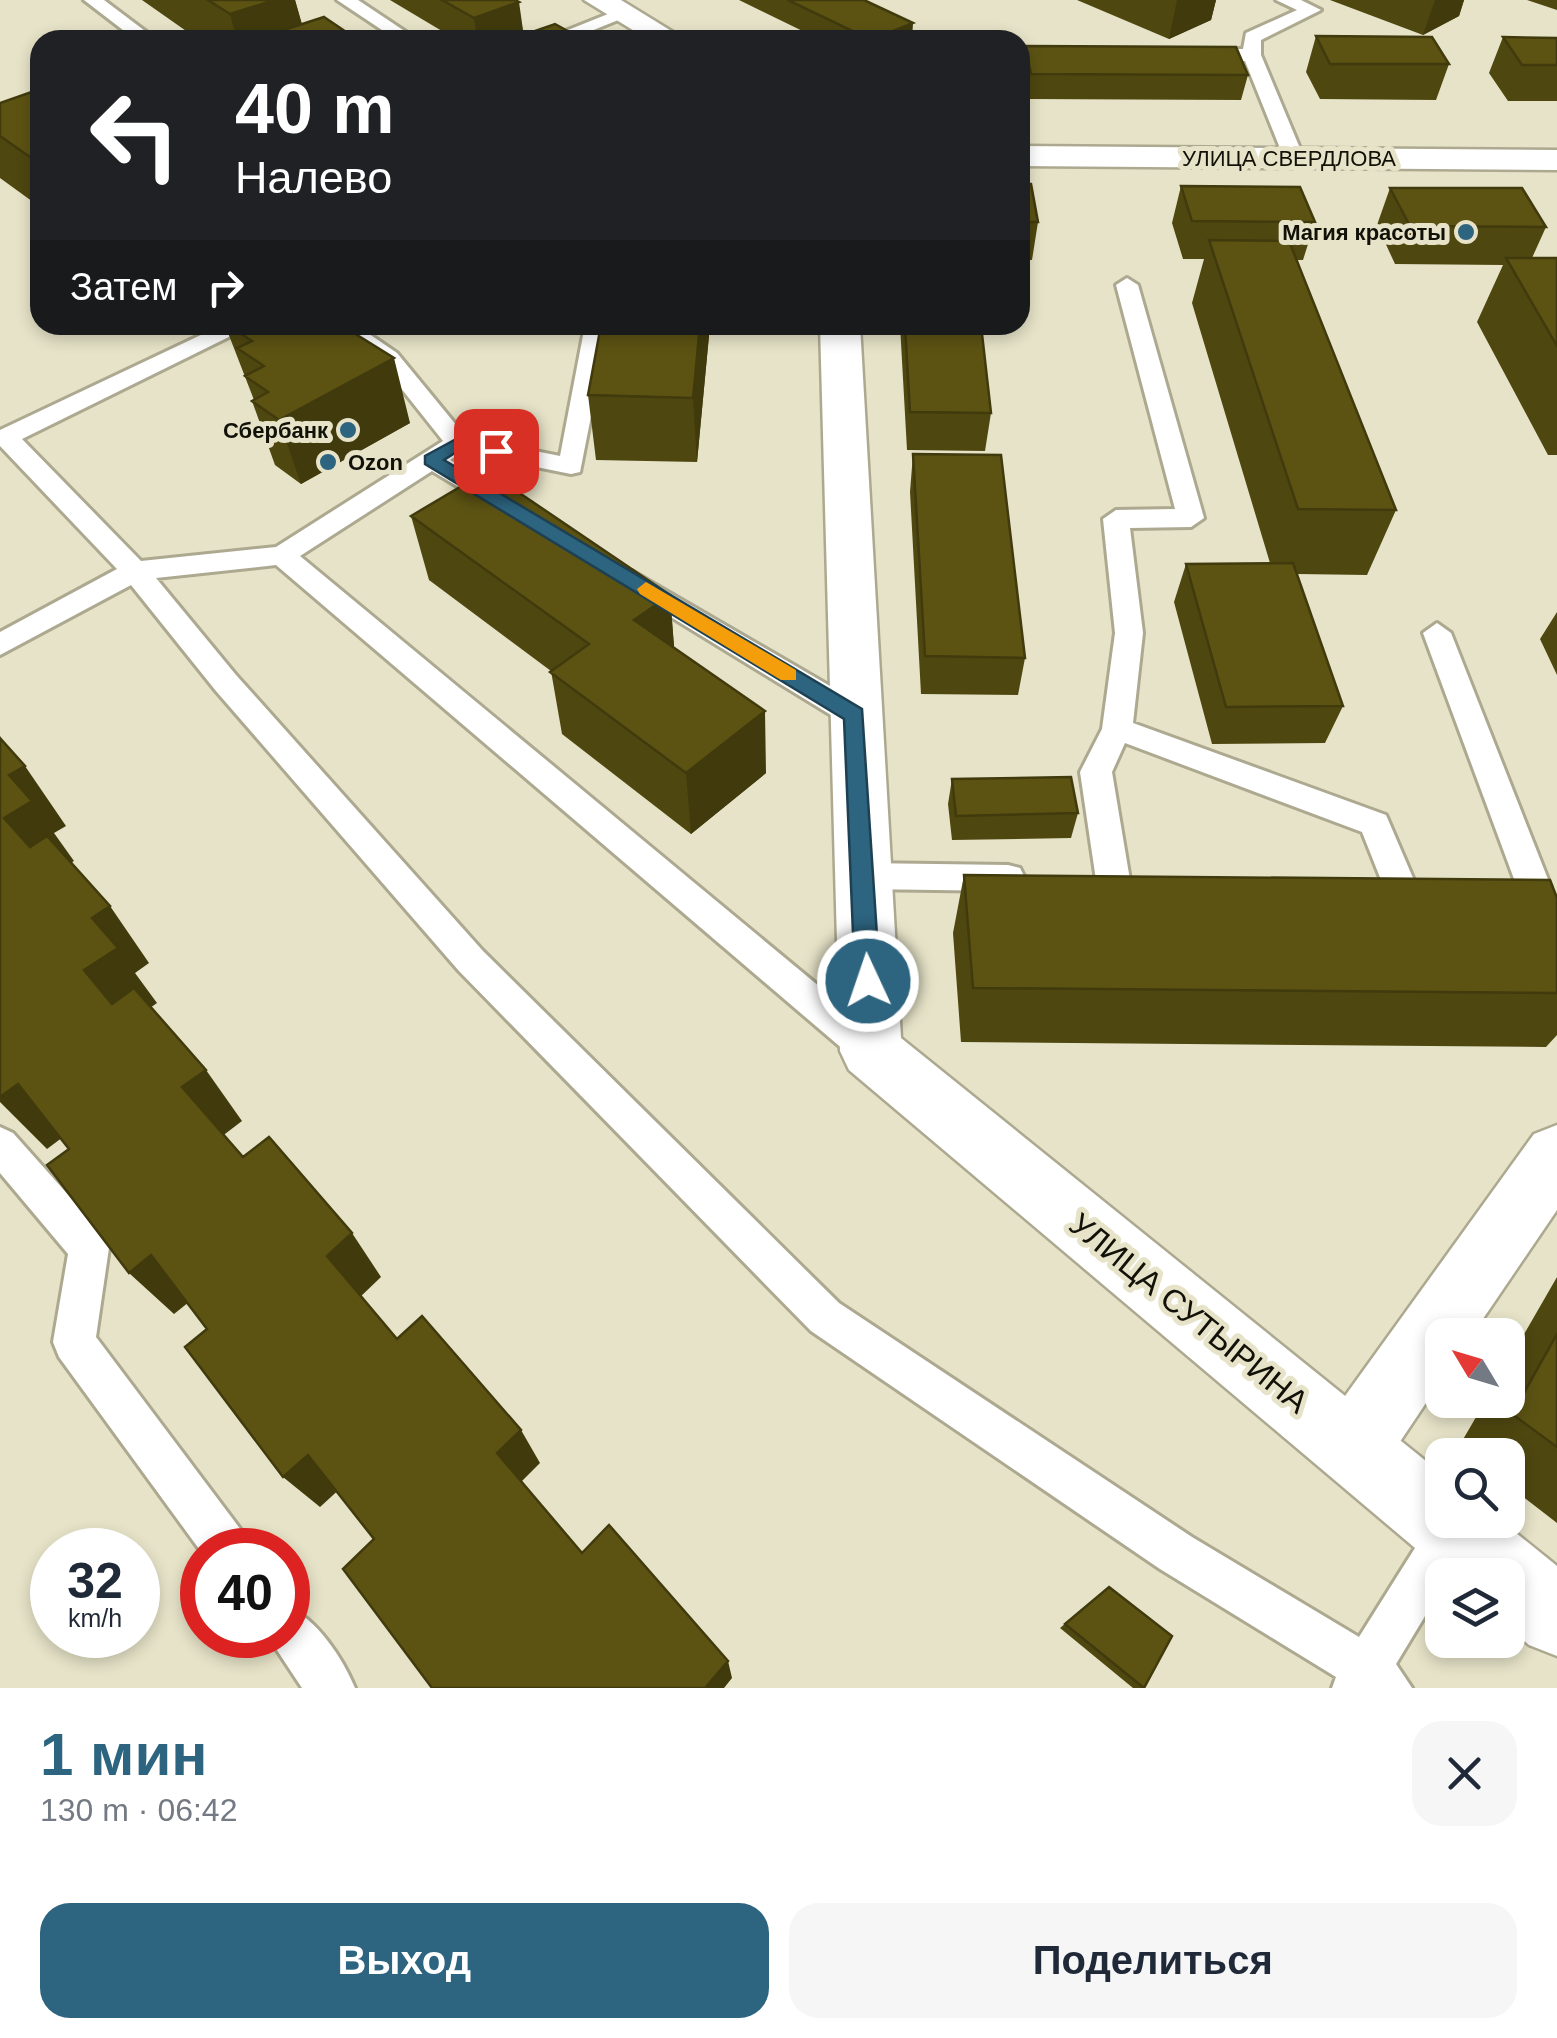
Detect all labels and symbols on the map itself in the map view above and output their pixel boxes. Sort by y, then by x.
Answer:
street label: УЛИЦА СВЕРДЛОВА [1182,146,1396,171]
place label: Магия красоты [1282,220,1446,245]
marker: Магия красоты [1455,221,1477,243]
pin [454,409,539,494]
place label: Сбербанк [223,418,329,443]
marker: Сбербанк [337,419,359,441]
place label: Ozon [348,450,403,475]
marker: Ozon [317,451,339,473]
position arrow [816,929,920,1033]
street label: УЛИЦА СУТЫРИНА [1063,1206,1316,1421]
north arrow [1425,1318,1525,1418]
speed limit sign: 40 [180,1528,310,1658]

